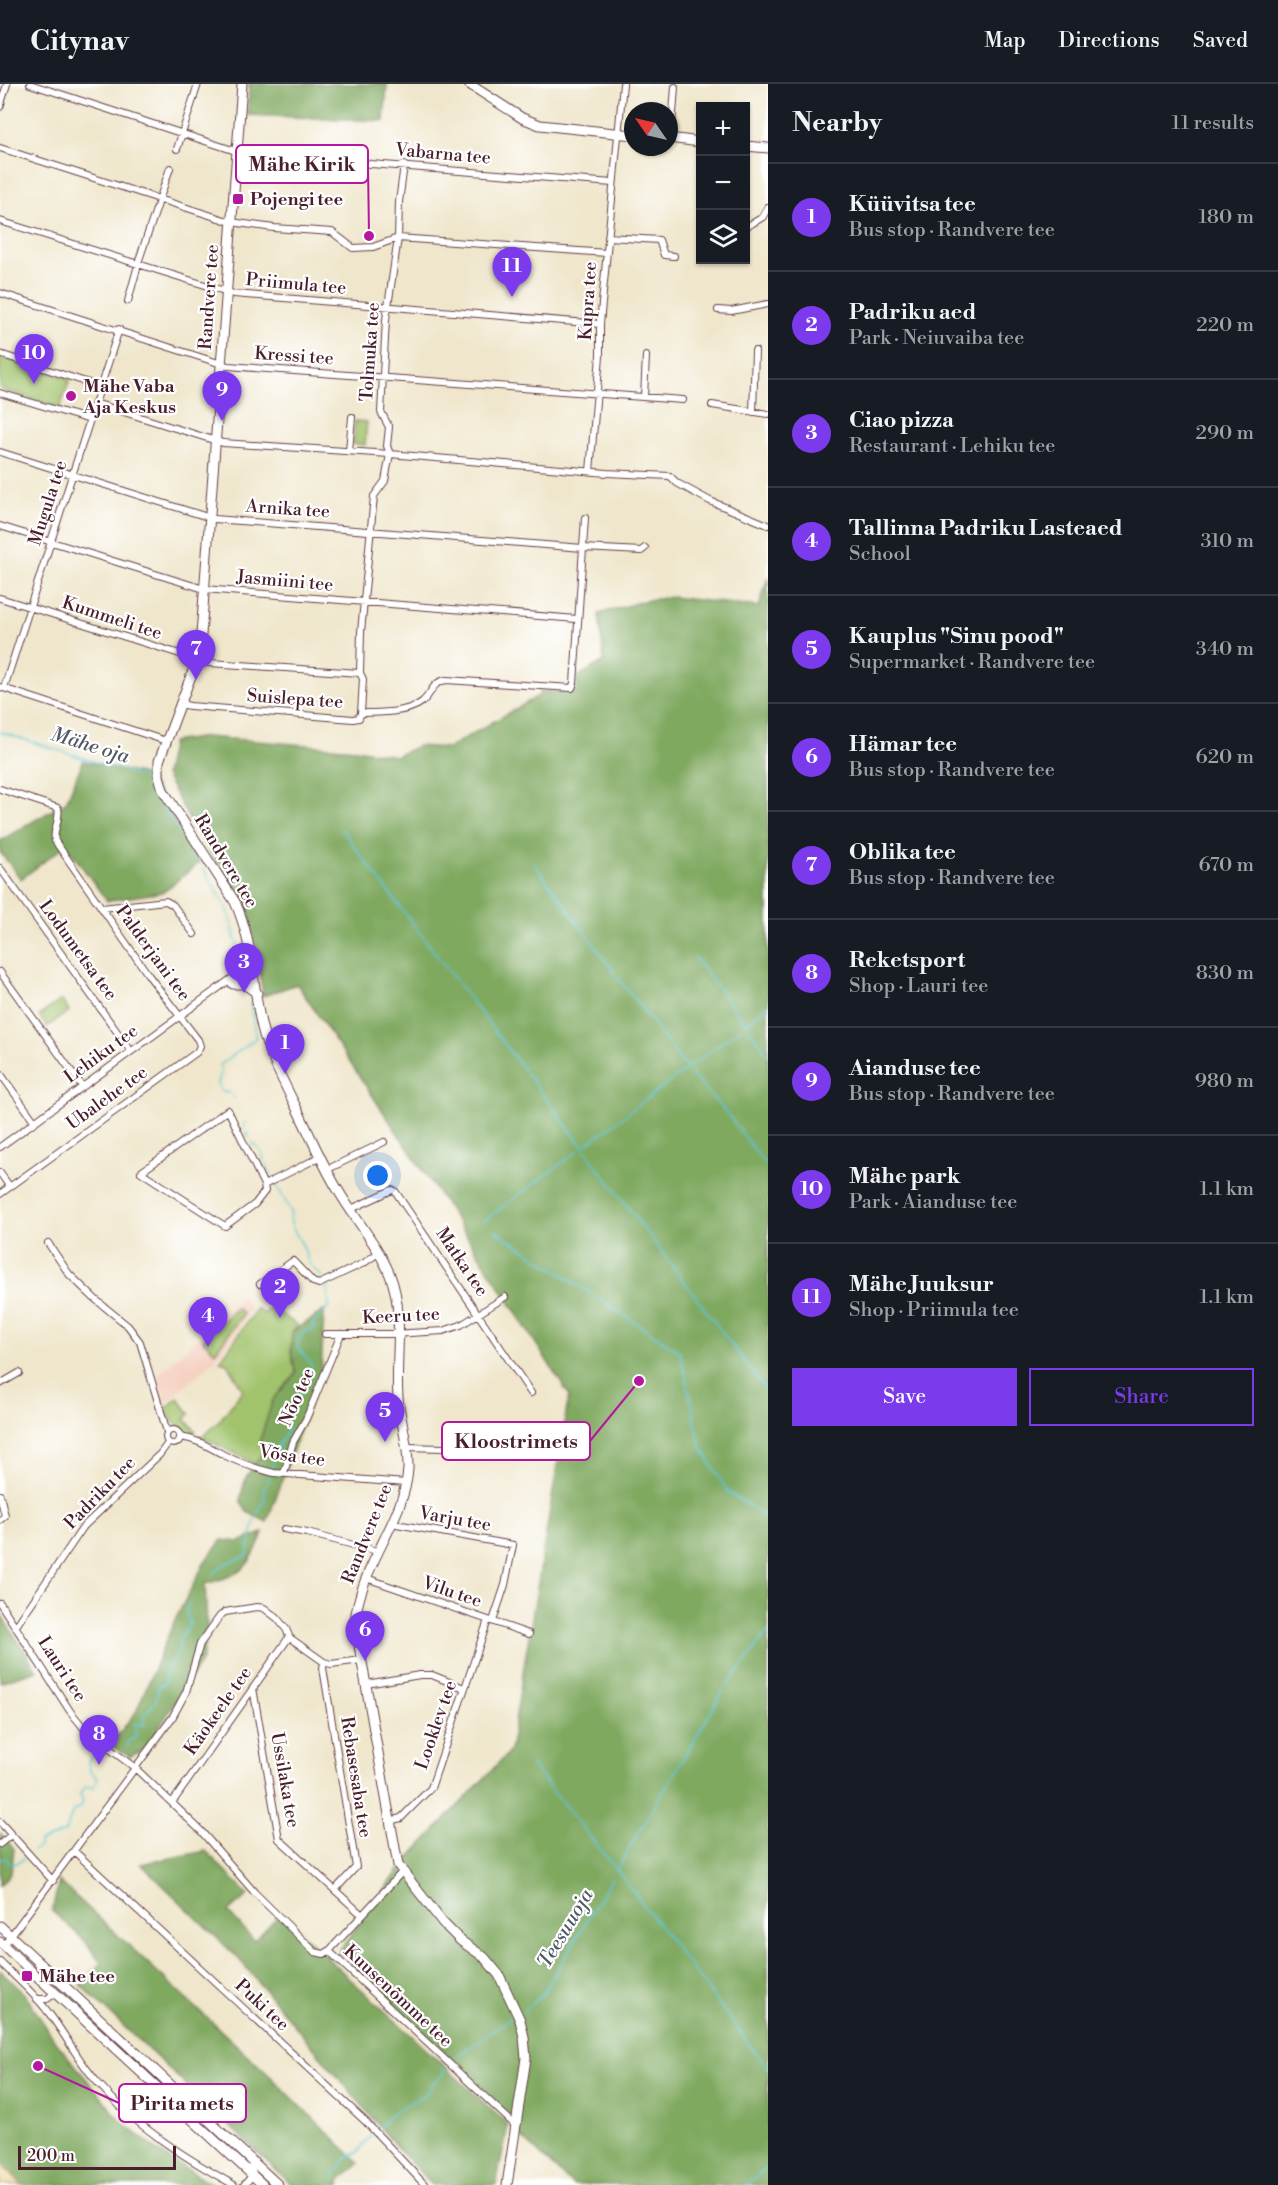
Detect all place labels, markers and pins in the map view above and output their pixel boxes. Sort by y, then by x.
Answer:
callout: Mähe Kirik [236,145,368,183]
place label: Pojengi tee [250,188,343,211]
marker: Pojengi tee [231,192,245,206]
pin: 11 [492,248,532,297]
pin: 10 [15,334,54,384]
pin: 9 [202,372,242,421]
place label: Mähe Vaba Aja Keskus [82,375,176,419]
marker: Mähe Vaba Aja Keskus [64,389,78,403]
pin: 7 [176,630,216,680]
pin: 3 [224,944,264,993]
pin: 1 [266,1024,304,1074]
pin: 2 [260,1268,300,1318]
pin: 4 [188,1298,228,1347]
pin: 5 [366,1392,404,1442]
callout: Kloostrimets [442,1422,590,1460]
pin: 6 [346,1612,385,1661]
pin: 8 [80,1716,118,1765]
place label: Mähe tee [39,1965,115,1988]
marker: Mähe tee [20,1969,34,1983]
callout: Pirita mets [119,2084,246,2122]

